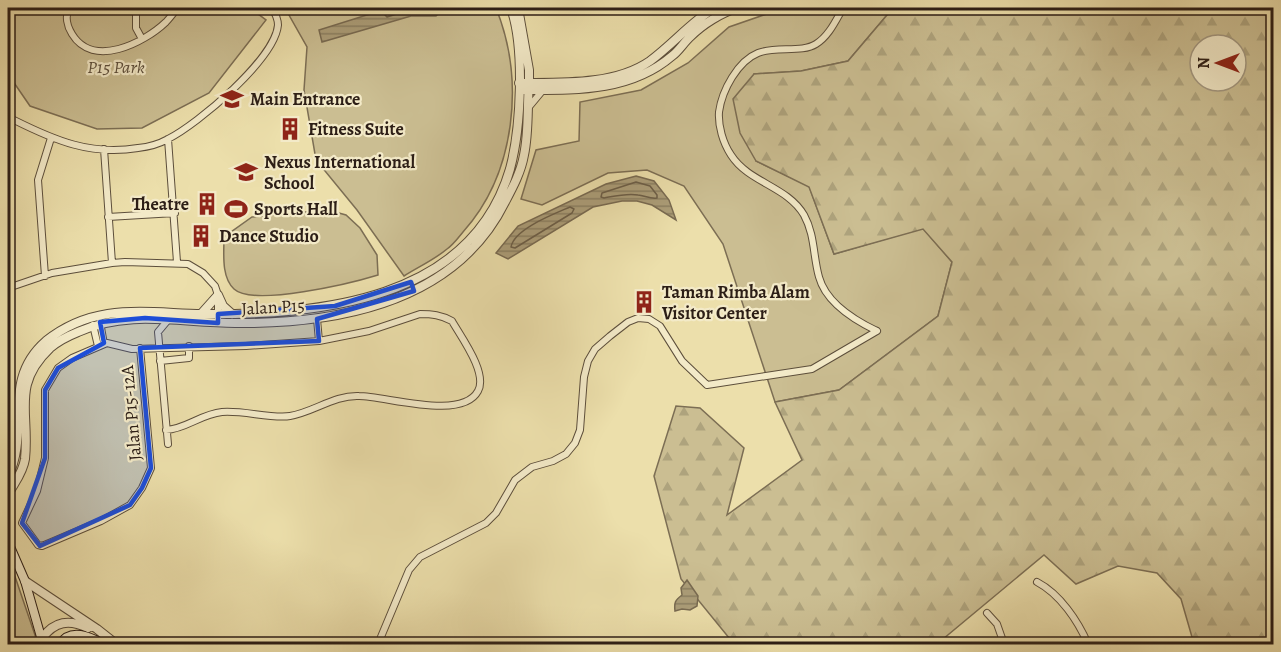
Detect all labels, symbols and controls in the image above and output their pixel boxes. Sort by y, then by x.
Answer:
north arrow [1188,33,1248,93]
park label: P15 Park [87,55,145,79]
text: N [1193,57,1215,69]
school or university icon: Main Entrance [219,86,245,112]
place label: Main Entrance [250,87,360,111]
building icon: Fitness Suite [277,116,303,142]
place label: Fitness Suite [308,117,404,141]
place label: Nexus International School [264,150,416,195]
school or university icon: Nexus International School [233,159,259,185]
building icon: Theatre [194,191,220,217]
place label: Theatre [132,192,189,216]
sports icon: Sports Hall [223,196,249,222]
place label: Sports Hall [254,197,338,221]
building icon: Dance Studio [188,223,214,249]
place label: Dance Studio [219,224,319,248]
place label: Taman Rimba Alam Visitor Center [661,280,810,325]
building icon: Taman Rimba Alam Visitor Center [631,289,657,315]
street label: Jalan P15 [241,293,305,321]
street label: Jalan P15-12A [115,364,147,462]

